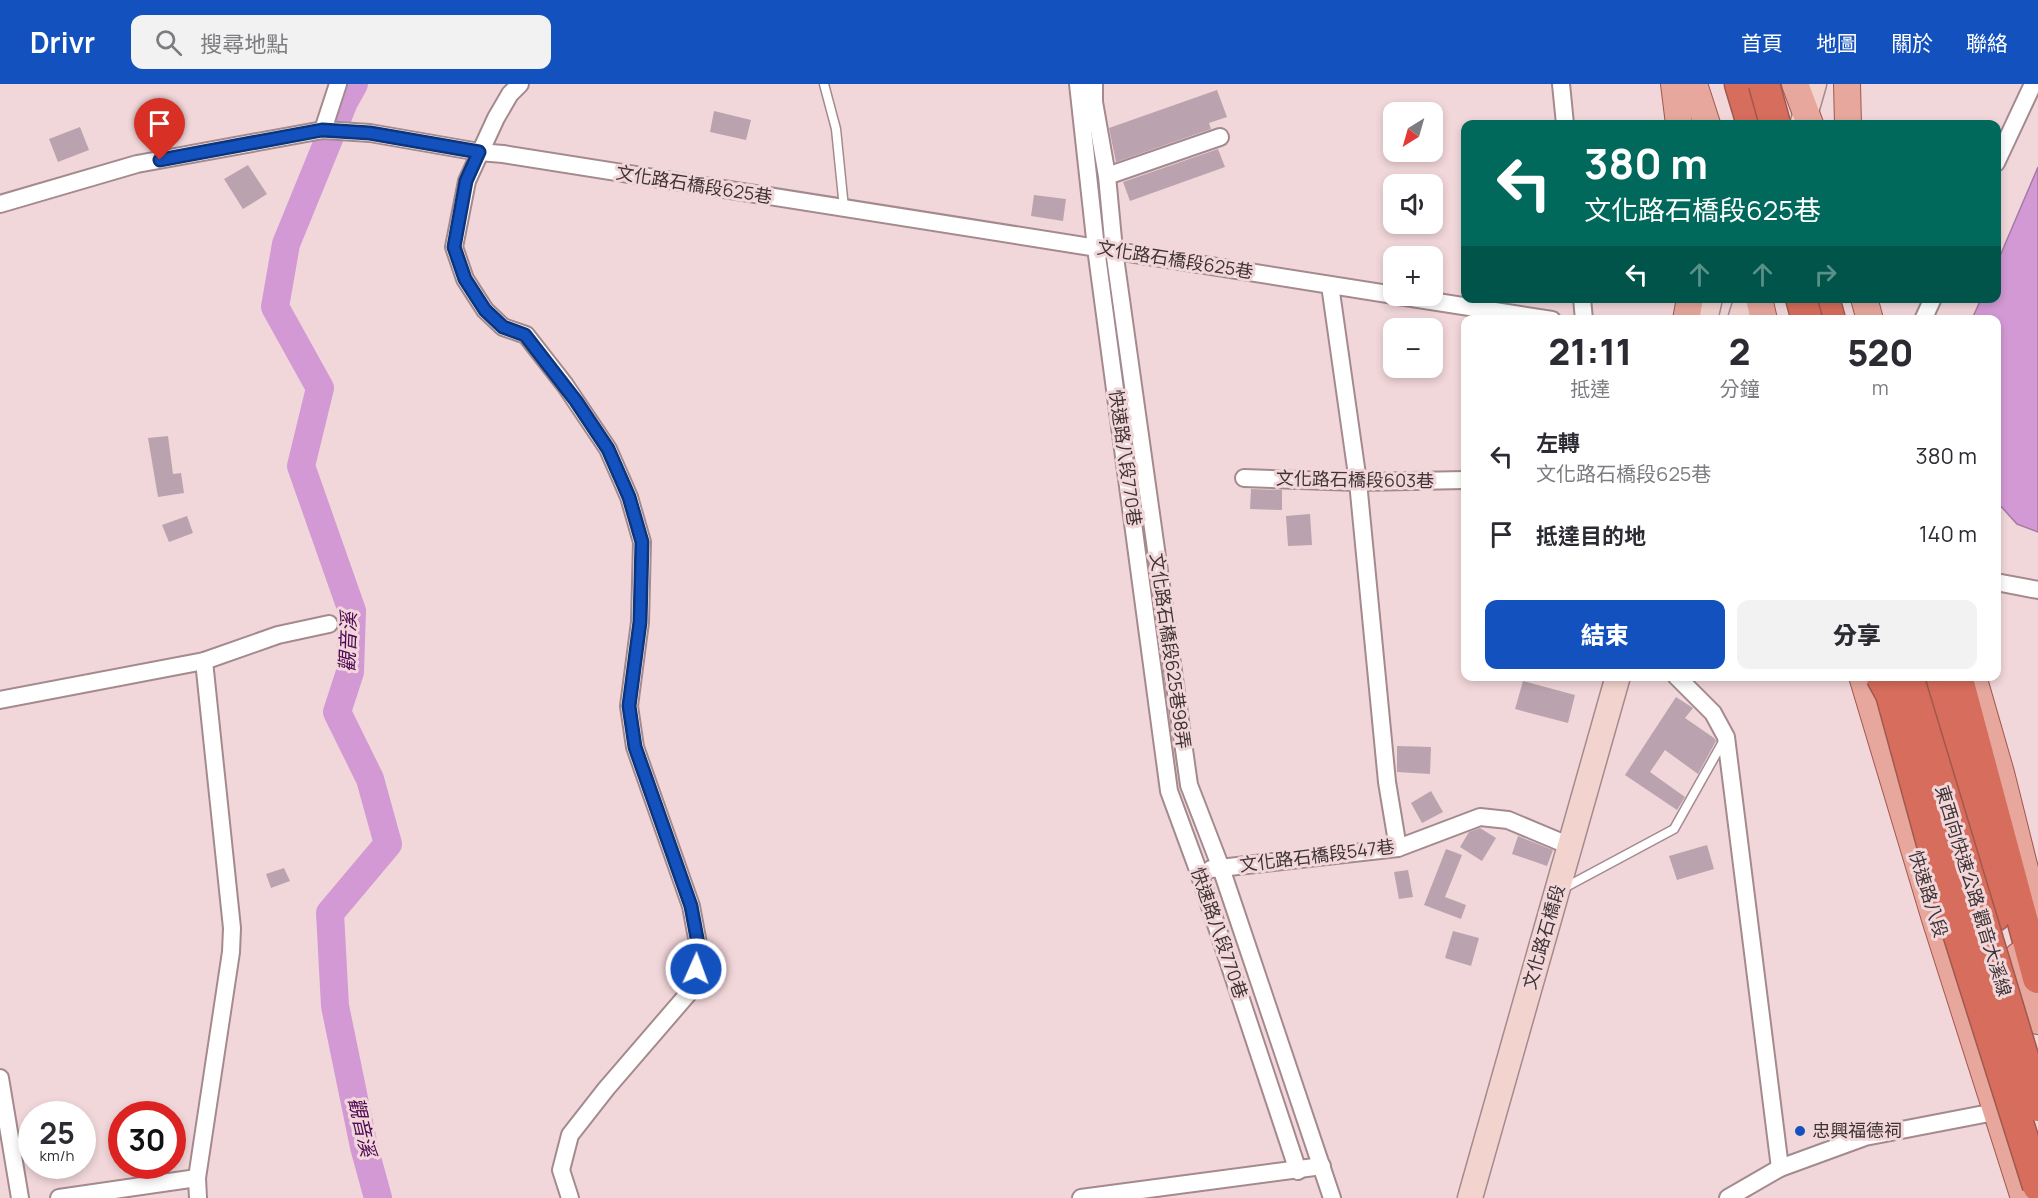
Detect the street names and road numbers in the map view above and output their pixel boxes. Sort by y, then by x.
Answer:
street label: 文化路石橋段625巷 [614,160,774,208]
street label: 文化路石橋段625巷 [1095,235,1255,283]
street label: 快速路八段770巷 [1105,388,1147,528]
street label: 文化路石橋段603巷 [1276,466,1434,492]
street label: 文化路石橋段625巷98弄 [1145,551,1197,750]
street label: 東西向快速公路 觀音大溪線 [1930,782,2018,999]
street label: 文化路石橋段547巷 [1238,834,1396,876]
street label: 快速路八段 [1904,847,1954,940]
street label: 快速路八段770巷 [1186,864,1254,1002]
street label: 文化路石橋段 [1517,882,1569,992]

